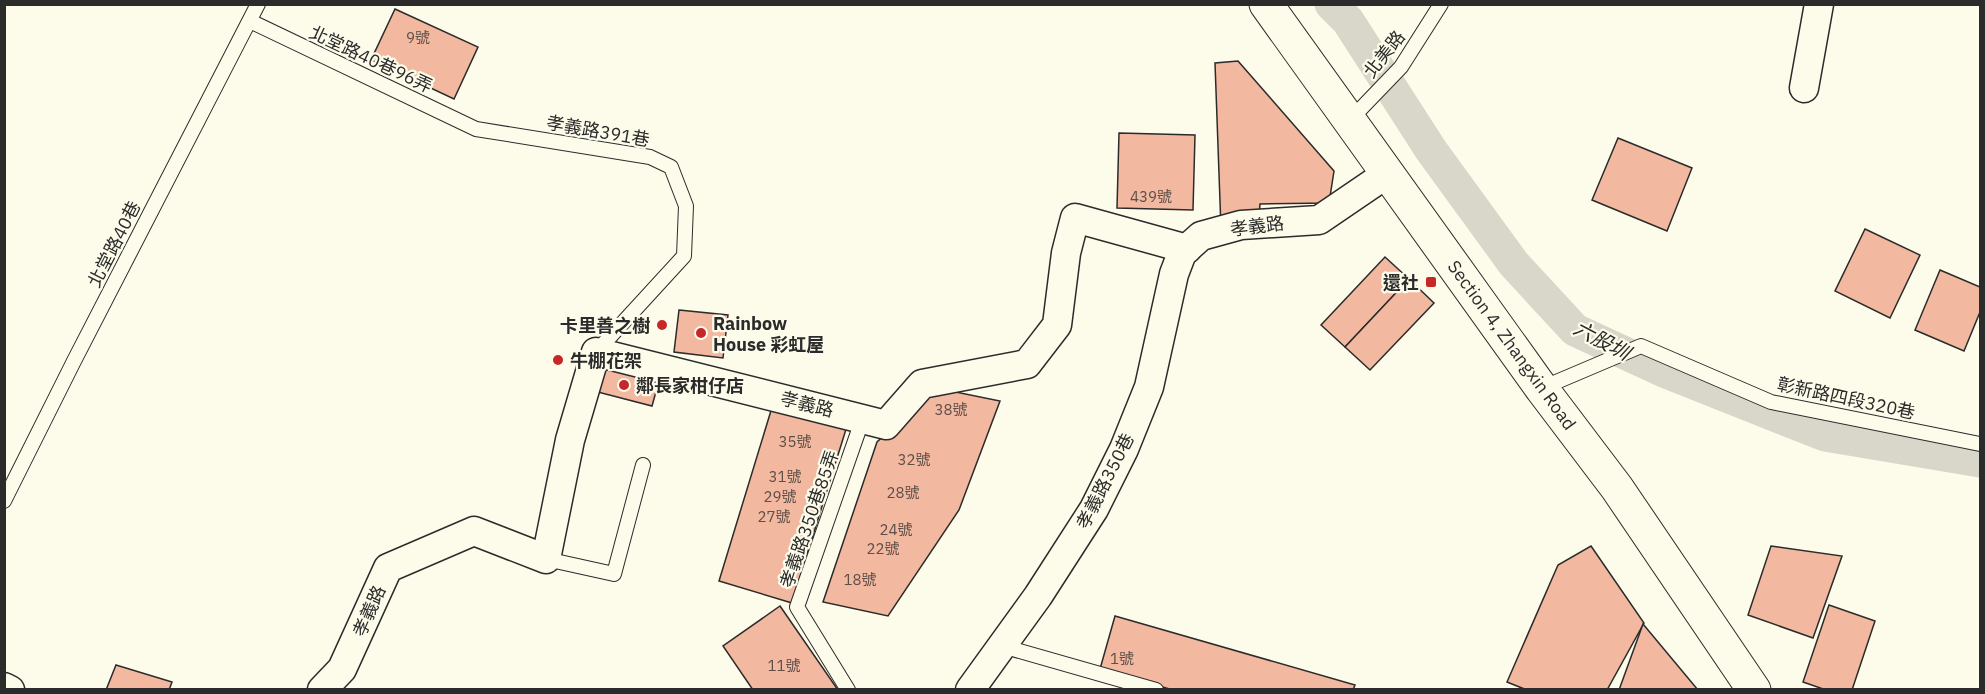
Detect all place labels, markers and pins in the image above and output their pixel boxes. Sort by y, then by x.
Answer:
place label: 還社 [1383,271,1419,294]
marker: 還社 [1424,275,1438,289]
place label: Rainbow House 彩虹屋 [713,312,824,356]
place label: 卡里善之樹 [560,314,650,337]
marker: 卡里善之樹 [655,318,669,332]
marker: Rainbow House 彩虹屋 [694,326,708,340]
place label: 牛棚花架 [570,349,642,372]
marker: 牛棚花架 [551,353,565,367]
place label: 鄰長家柑仔店 [636,374,744,397]
marker: 鄰長家柑仔店 [617,378,631,392]

